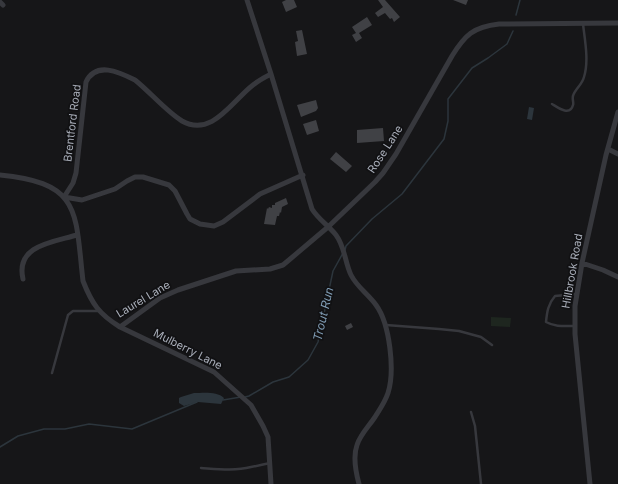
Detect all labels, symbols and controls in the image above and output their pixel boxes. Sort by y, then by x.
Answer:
street label: Brentford Road [60,83,84,163]
street label: Rose Lane [364,122,406,176]
street label: Hillbrook Road [559,233,585,309]
street label: Laurel Lane [114,277,172,321]
water label: Trout Run [310,286,336,342]
street label: Mulberry Lane [151,326,225,372]

